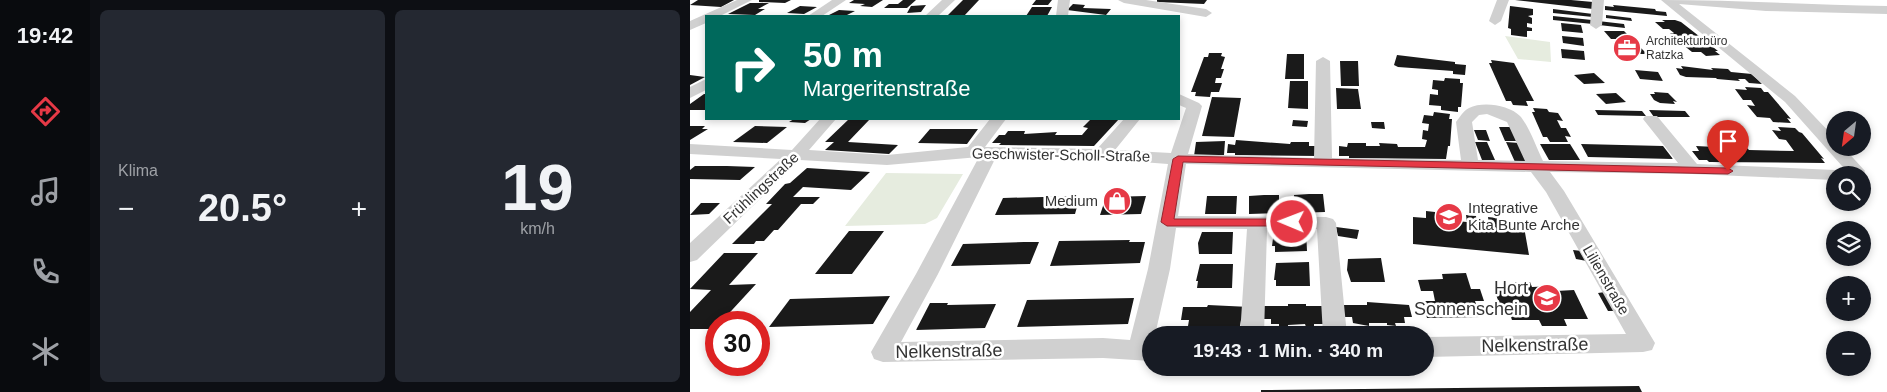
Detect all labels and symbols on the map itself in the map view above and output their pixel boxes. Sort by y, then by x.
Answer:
office icon: Architekturbüro Ratzka [1612,33,1642,63]
place label: Architekturbüro Ratzka [1646,34,1728,62]
north arrow [1826,111,1871,156]
pin [1707,120,1749,171]
street label: Geschwister-Scholl-Straße [972,144,1150,165]
street label: Frühlingstraße [719,148,802,227]
shop icon: Medium [1102,186,1132,216]
place label: Medium [1045,192,1098,209]
position arrow [1265,195,1317,247]
place label: Integrative Kita Bunte Arche [1468,199,1580,233]
school or university icon: Integrative Kita Bunte Arche [1434,202,1464,232]
street label: Lilienstraße [1580,242,1633,318]
place label: Hort Sonnenschein [1414,278,1528,319]
school or university icon: Hort Sonnenschein [1532,283,1562,313]
speed limit sign: 30 [705,311,770,376]
street label: Nelkenstraße [1481,334,1589,356]
street label: Nelkenstraße [895,340,1003,362]

